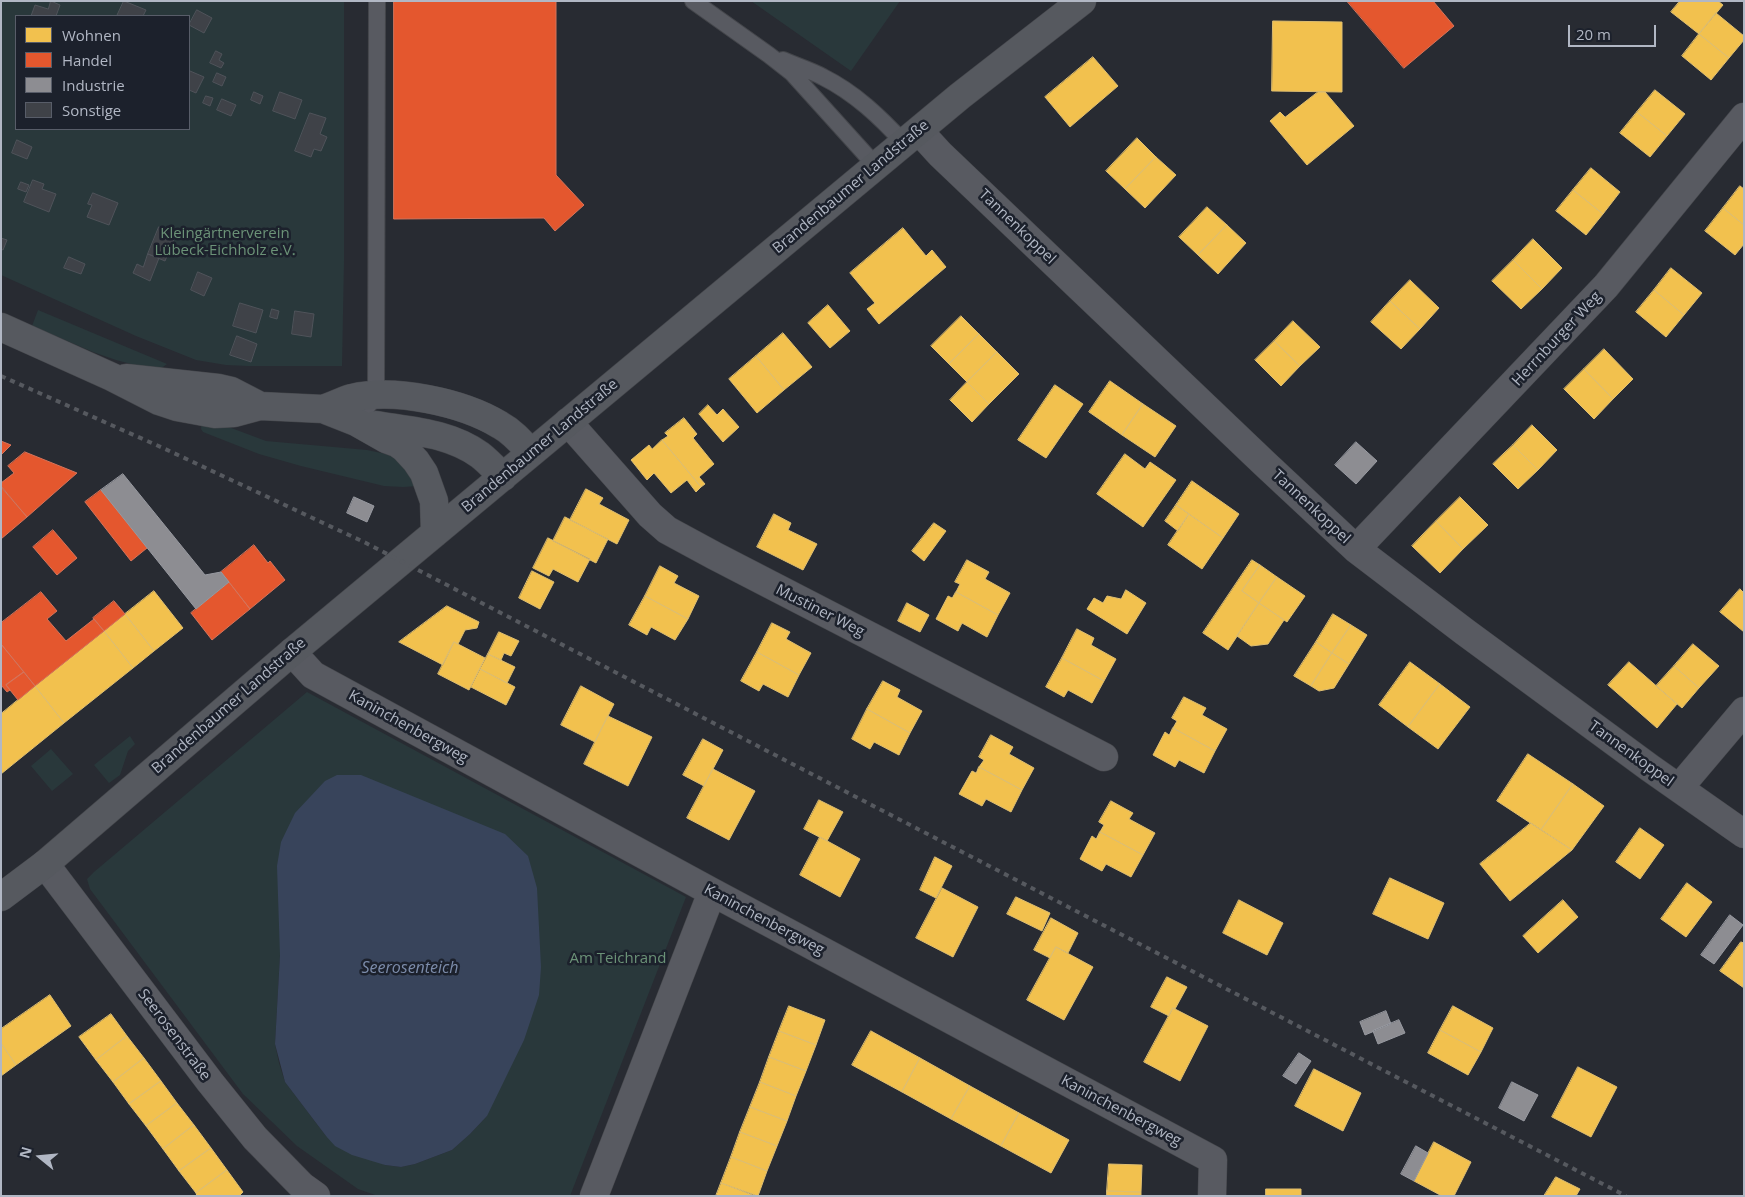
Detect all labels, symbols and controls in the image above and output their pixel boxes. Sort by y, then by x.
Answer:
legend [15,15,190,130]
scale bar [1570,15,1658,47]
text: 20 m [1576,24,1611,44]
text: Wohnen [62,25,121,45]
text: Handel [62,50,112,70]
text: Industrie [62,75,125,95]
text: Sonstige [62,100,121,120]
street label: Brandenbaumer Landstraße [769,116,933,258]
street label: Tannenkoppel [975,186,1059,268]
park label: Kleingärtnerverein Lübeck-Eichholz e.V. [154,225,296,260]
street label: Herrnburger Weg [1509,288,1605,390]
street label: Brandenbaumer Landstraße [458,375,622,517]
street label: Tannenkoppel [1268,466,1354,548]
street label: Mustiner Weg [773,581,867,641]
street label: Brandenbaumer Landstraße [148,634,310,778]
street label: Kaninchenbergweg [345,687,471,767]
street label: Tannenkoppel [1585,717,1677,791]
street label: Kaninchenbergweg [701,881,827,959]
park label: Am Teichrand [570,950,666,968]
water label: Seerosenteich [361,958,459,978]
street label: Seerosenstraße [134,986,214,1084]
street label: Kaninchenbergweg [1058,1072,1184,1150]
north arrow [15,1132,65,1182]
text: N [14,1144,36,1161]

